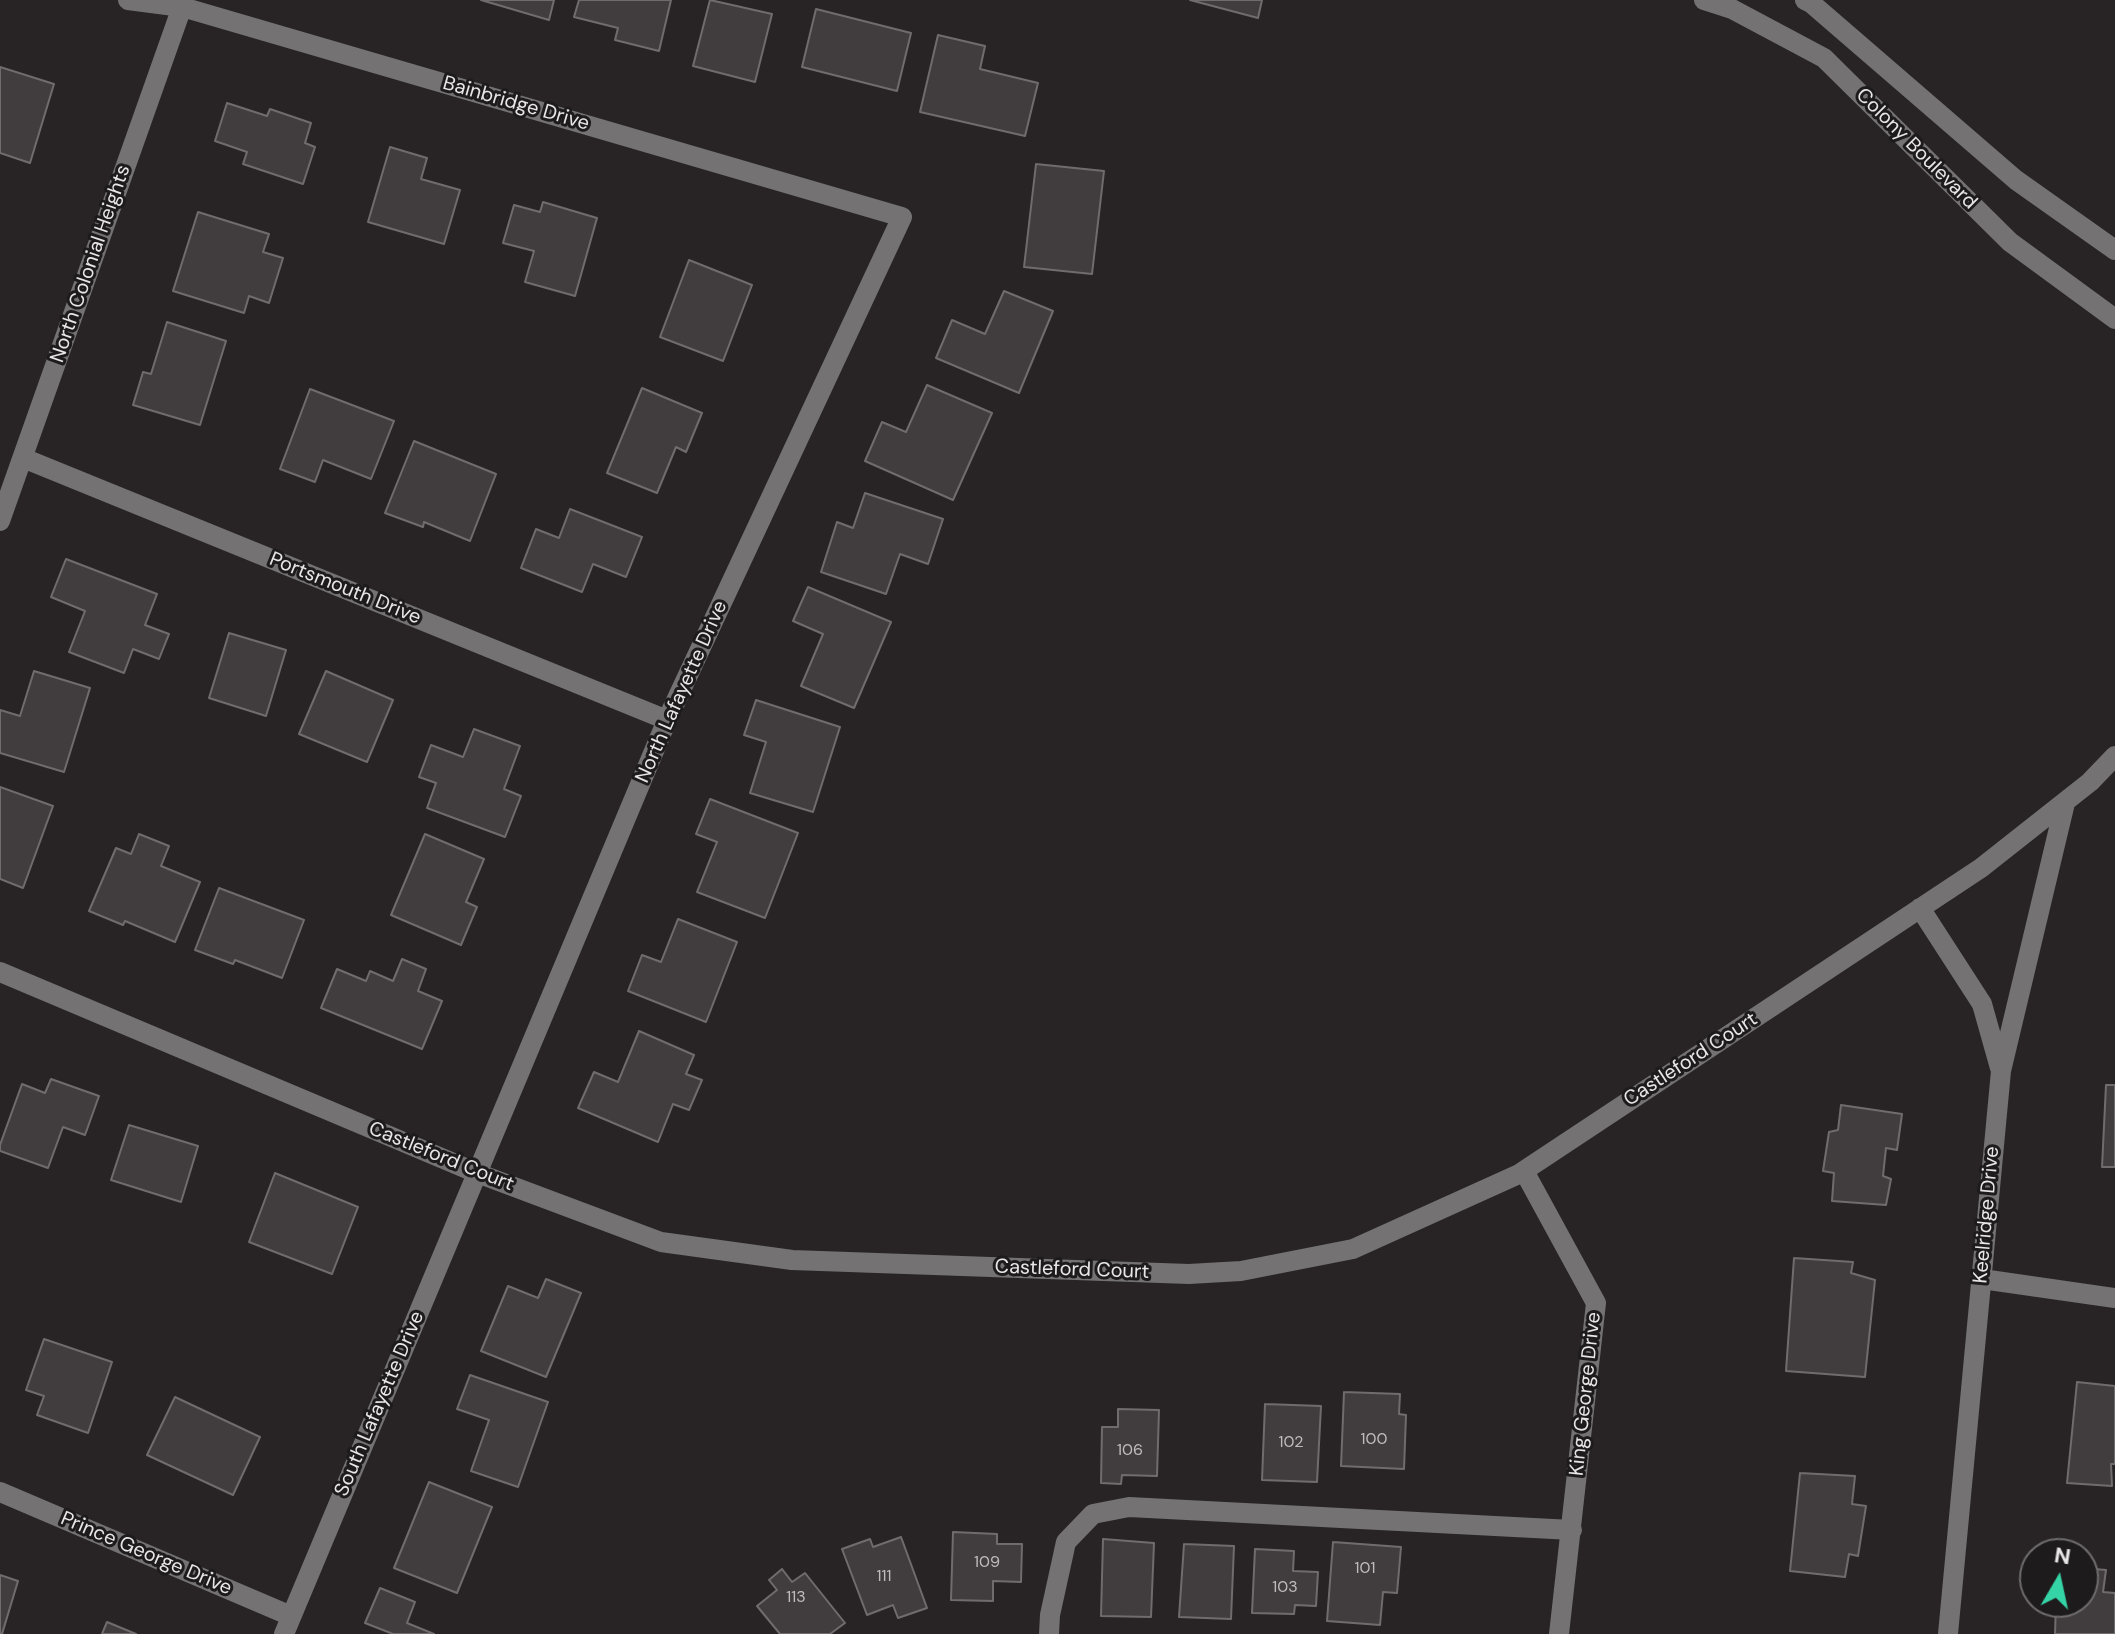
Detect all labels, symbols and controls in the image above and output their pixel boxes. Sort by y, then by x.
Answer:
street label: Bainbridge Drive [440,72,592,136]
street label: Colony Boulevard [1850,83,1982,215]
street label: North Colonial Heights [46,162,136,366]
street label: Portsmouth Drive [266,548,424,630]
street label: North Lafayette Drive [631,597,733,787]
street label: Castleford Court [1620,1008,1762,1112]
street label: Castleford Court [365,1117,517,1197]
street label: Keelridge Drive [1969,1145,2005,1285]
street label: Castleford Court [994,1255,1150,1285]
street label: South Lafayette Drive [330,1308,430,1500]
street label: King George Drive [1565,1311,1607,1477]
house number: 100 [1361,1430,1387,1450]
house number: 102 [1279,1433,1303,1453]
house number: 106 [1117,1441,1143,1461]
street label: Prince George Drive [57,1507,235,1601]
north arrow [2019,1538,2099,1618]
text: N [2052,1540,2073,1571]
house number: 109 [974,1553,1000,1573]
house number: 101 [1355,1559,1375,1579]
house number: 111 [877,1567,891,1587]
house number: 103 [1272,1578,1298,1598]
house number: 113 [786,1588,806,1608]

